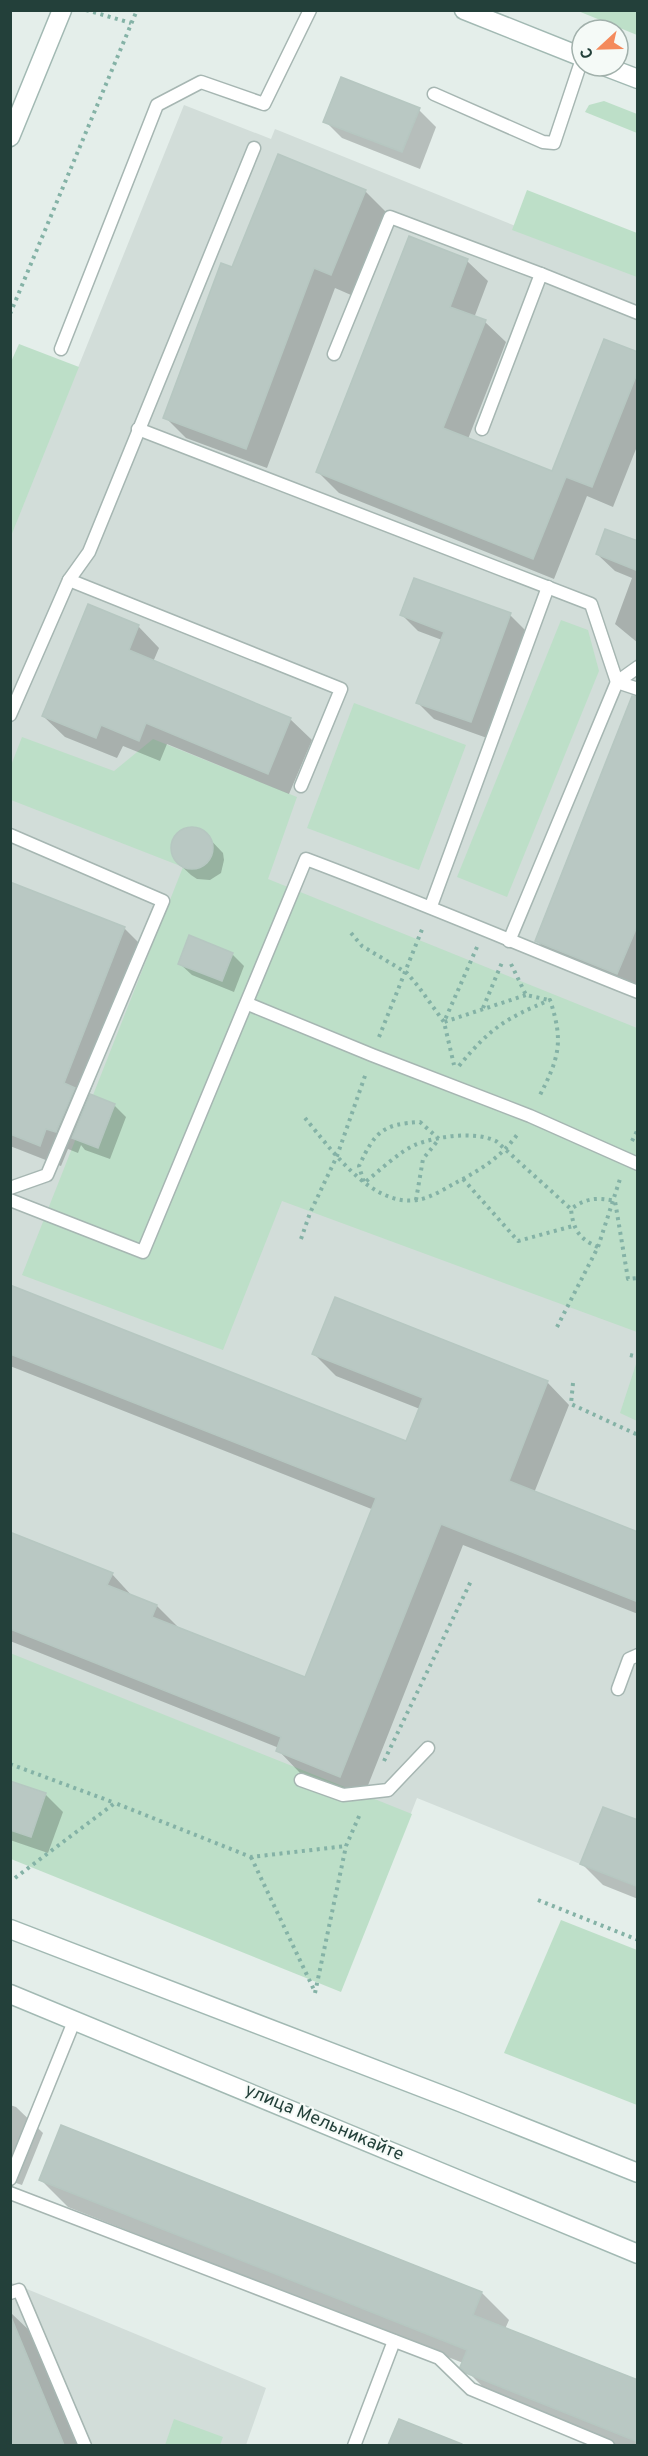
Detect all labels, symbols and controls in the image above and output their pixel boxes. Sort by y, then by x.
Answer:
north arrow [570,18,630,78]
text: С [577,44,599,61]
street label: улица Мельникайте [241,2079,407,2167]

